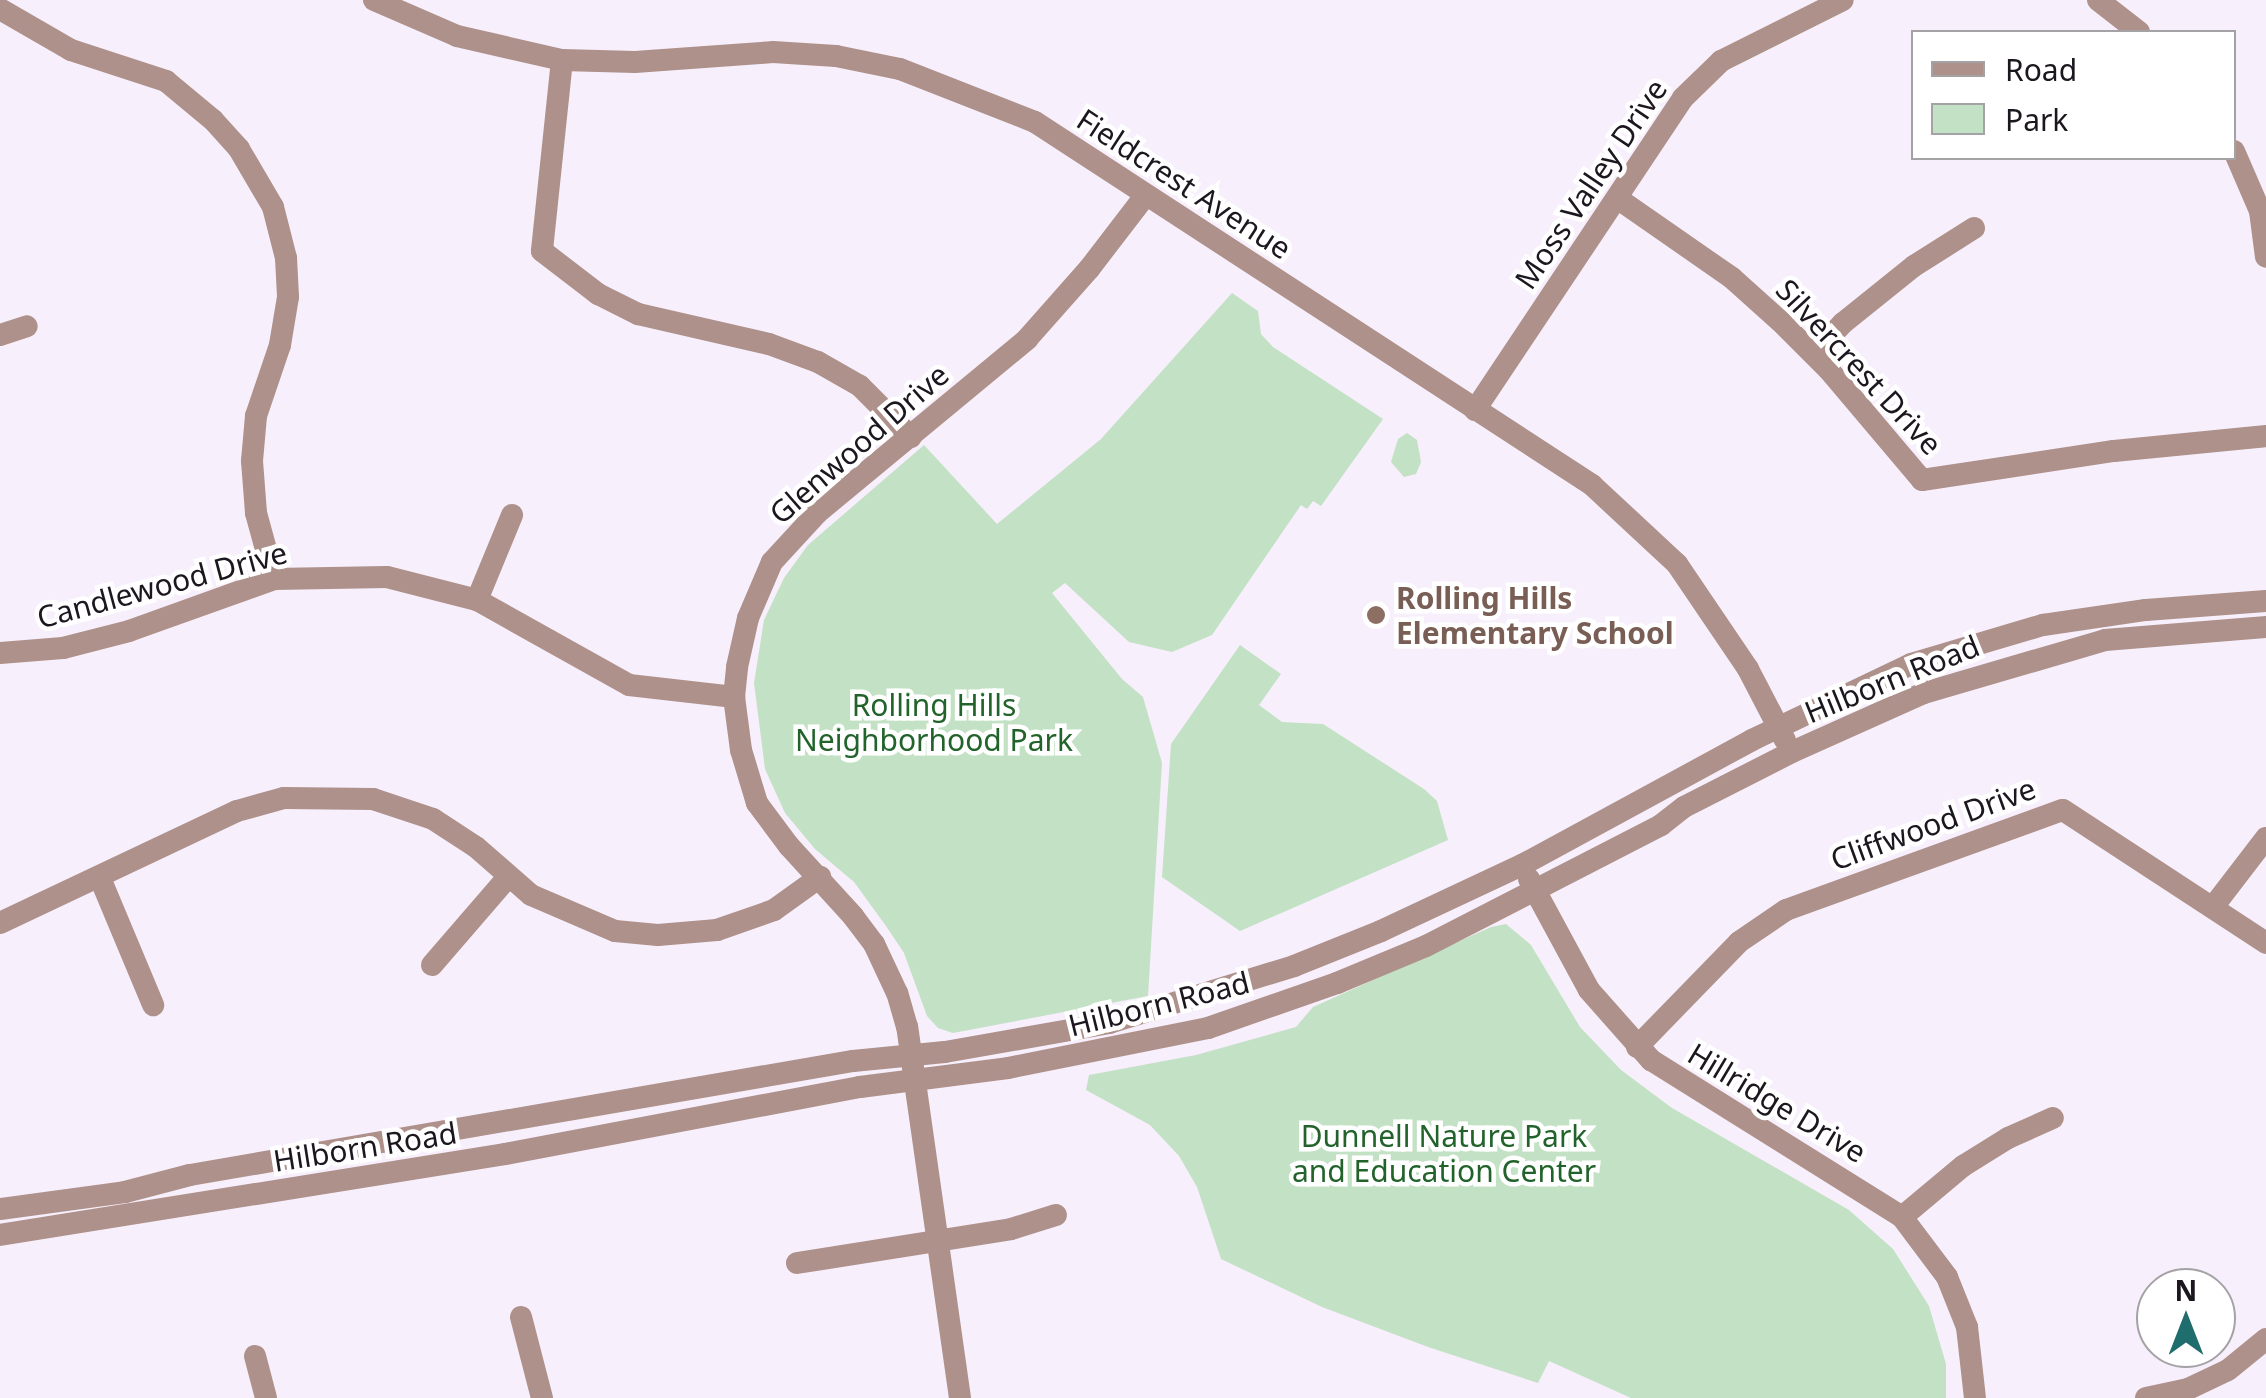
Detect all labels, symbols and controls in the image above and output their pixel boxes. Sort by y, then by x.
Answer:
legend [1911,30,2236,160]
text: Road [2005,49,2077,90]
street label: Moss Valley Drive [1508,72,1674,296]
text: Park [2005,99,2068,140]
street label: Fieldcrest Avenue [1070,101,1298,267]
street label: Silvercrest Drive [1769,272,1949,462]
street label: Glenwood Drive [762,356,956,532]
street label: Candlewood Drive [33,534,291,636]
place label: Rolling Hills Elementary School [1396,580,1674,650]
marker: Rolling Hills Elementary School [1365,604,1387,626]
street label: Hilborn Road [1799,628,1985,730]
park label: Rolling Hills Neighborhood Park [795,687,1073,758]
street label: Cliffwood Drive [1826,770,2040,878]
street label: Hilborn Road [1065,964,1253,1044]
street label: Hillridge Drive [1681,1036,1873,1170]
street label: Hilborn Road [271,1115,459,1179]
park label: Dunnell Nature Park and Education Center [1292,1118,1596,1188]
north arrow [2136,1268,2236,1368]
text: N [2175,1271,2197,1309]

